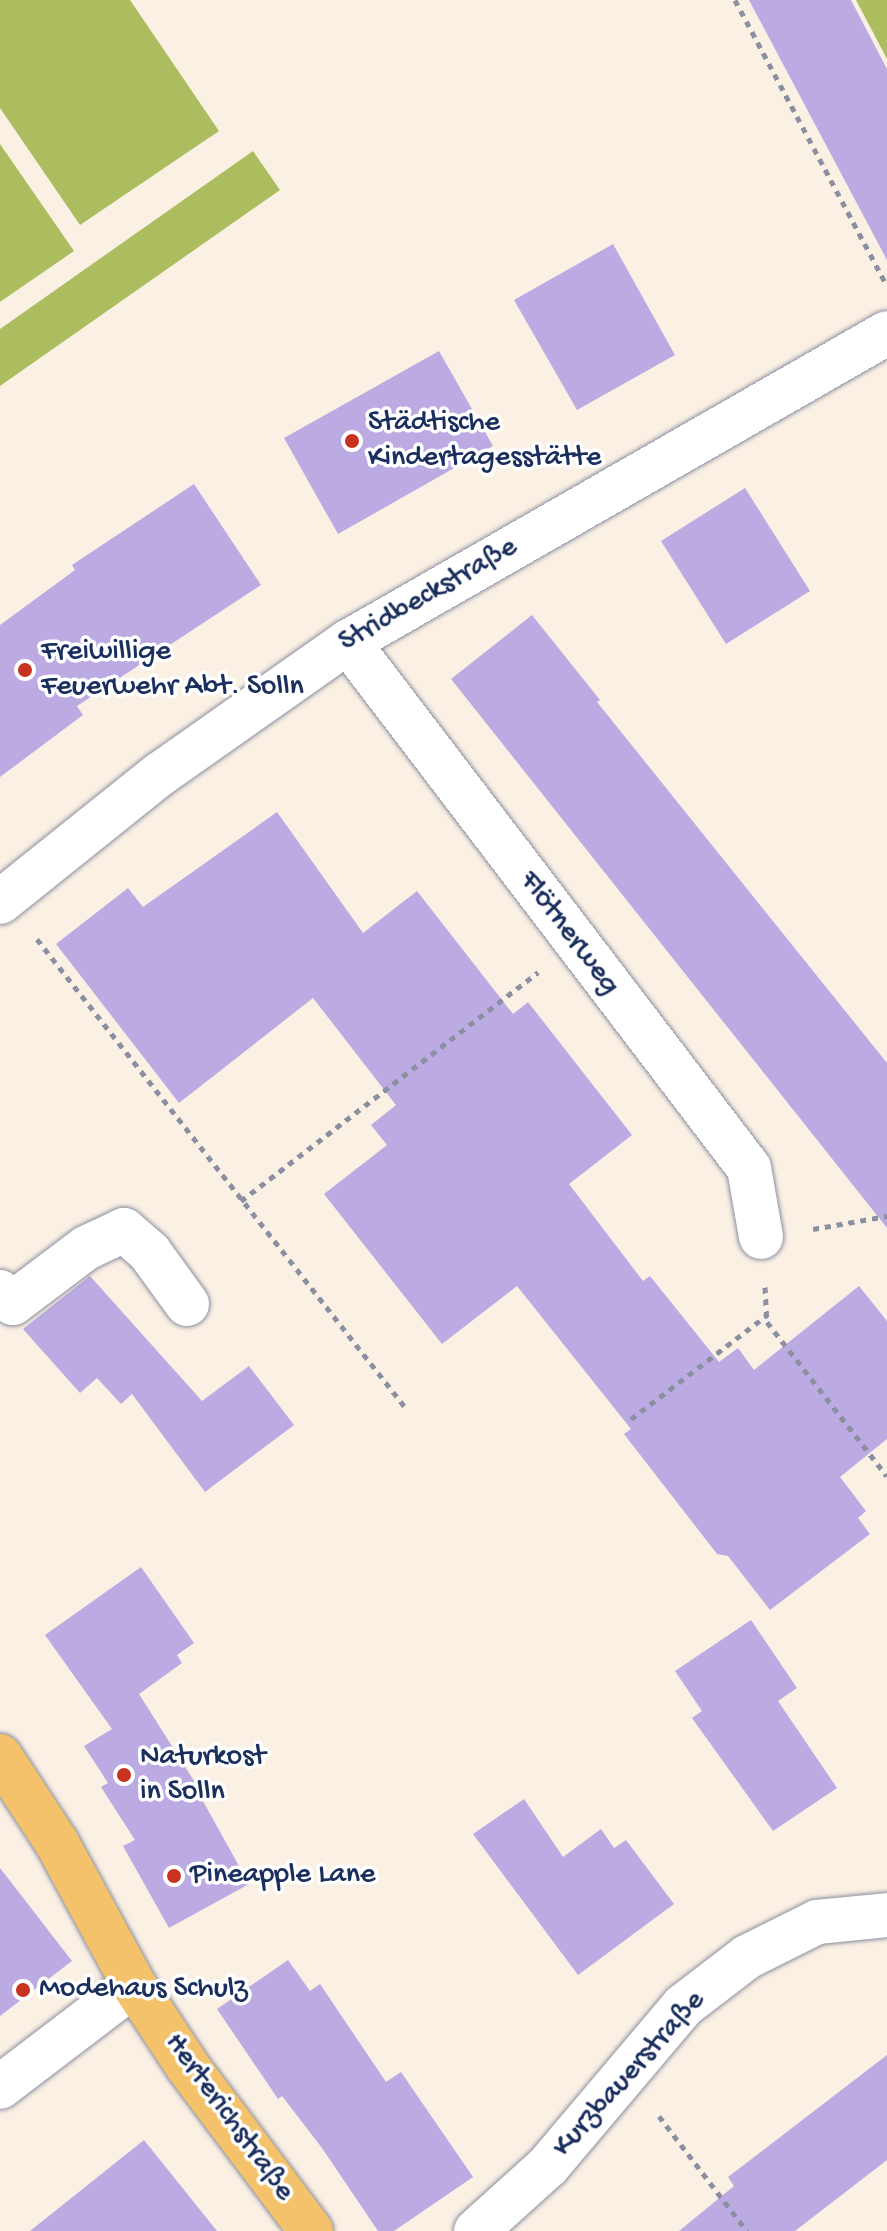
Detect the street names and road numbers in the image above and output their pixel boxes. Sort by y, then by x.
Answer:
street label: Stridbeckstraße [333,530,525,662]
street label: Flötnerweg [510,865,626,1003]
street label: Kurzbauerstraße [546,1984,714,2166]
street label: Herterichstraße [155,2027,301,2209]

